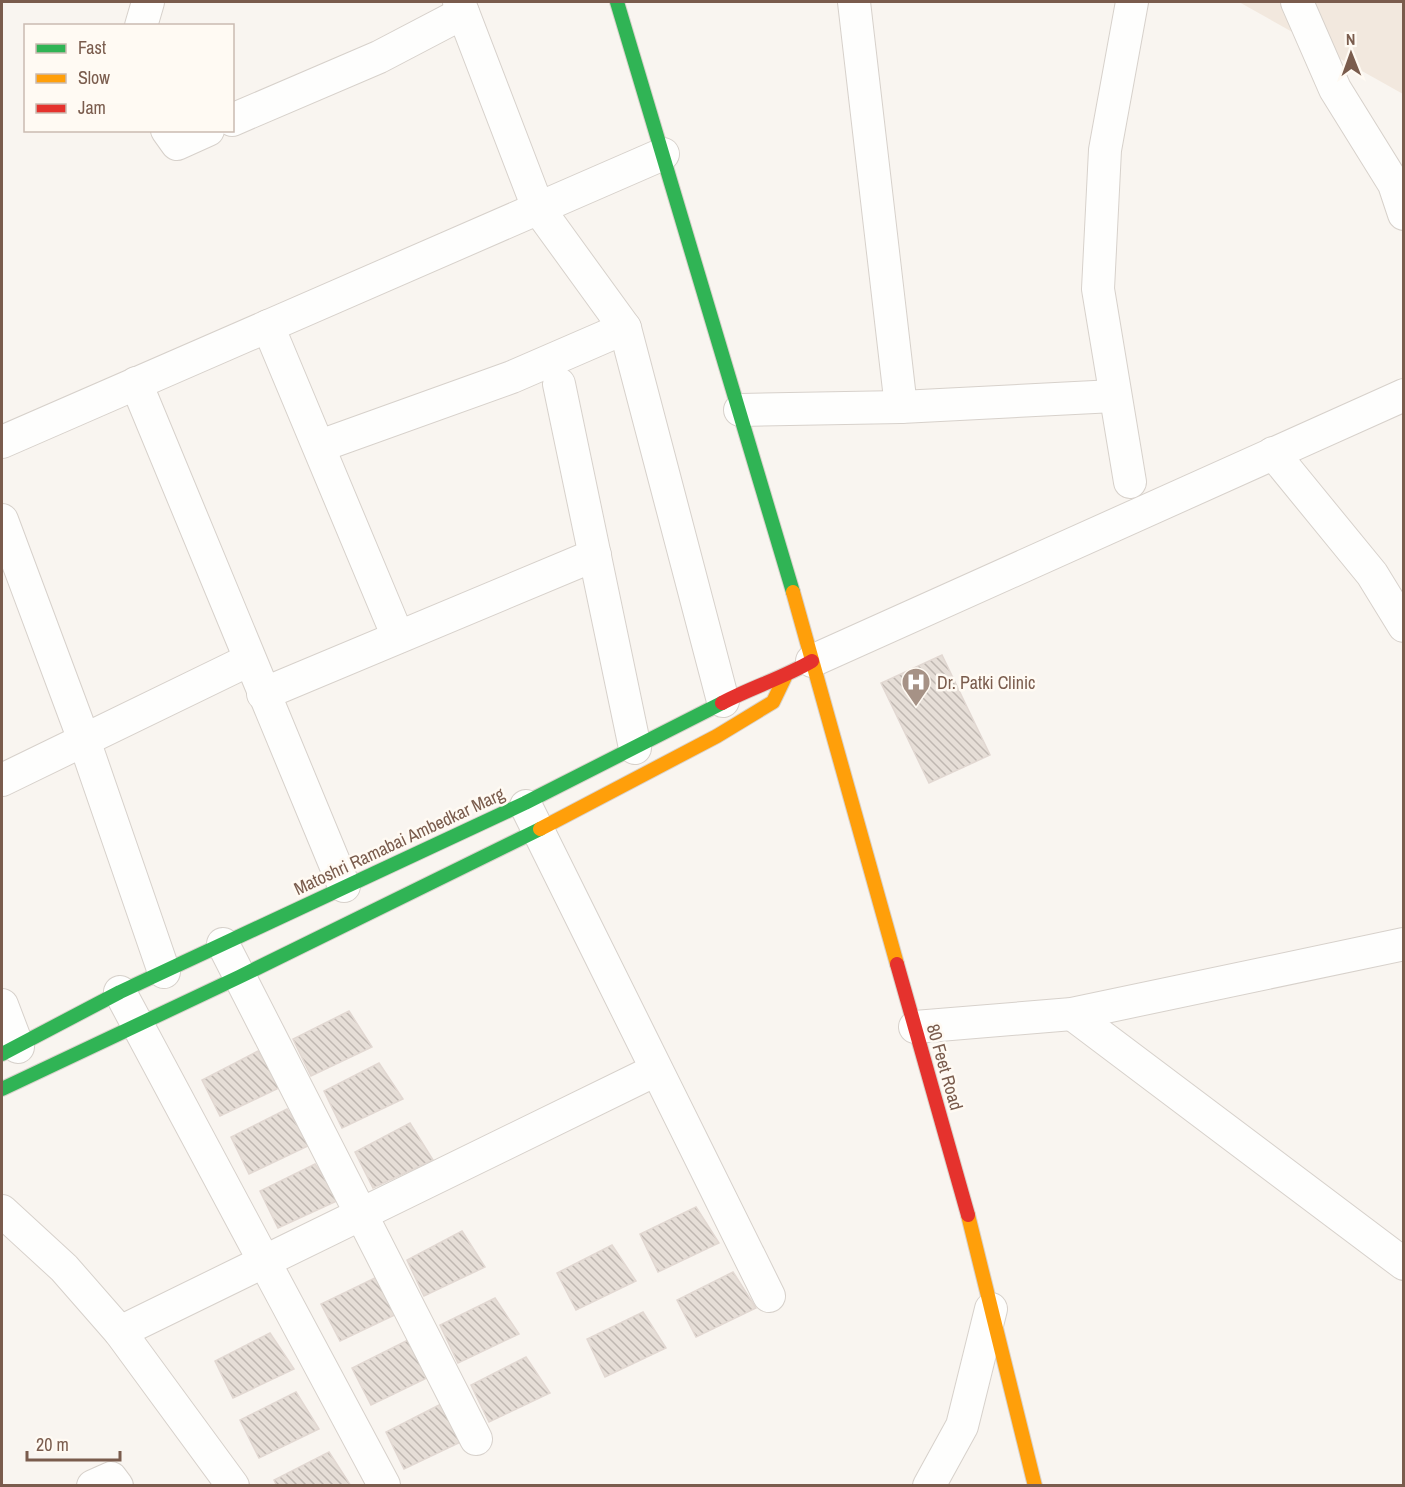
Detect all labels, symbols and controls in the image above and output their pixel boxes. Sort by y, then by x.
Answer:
legend [24,24,234,132]
north arrow [1321,24,1381,84]
text: N [1346,28,1356,50]
text: Fast [78,35,106,60]
text: Slow [78,65,110,90]
text: Jam [78,95,106,120]
hospital icon: Dr. Patki Clinic [900,666,932,708]
place label: Dr. Patki Clinic [937,670,1035,695]
street label: Matoshri Ramabai Ambedkar Marg [290,781,509,901]
street label: 80 Feet Road [921,1021,969,1113]
scale bar [27,1424,120,1462]
text: 20 m [36,1432,69,1457]

